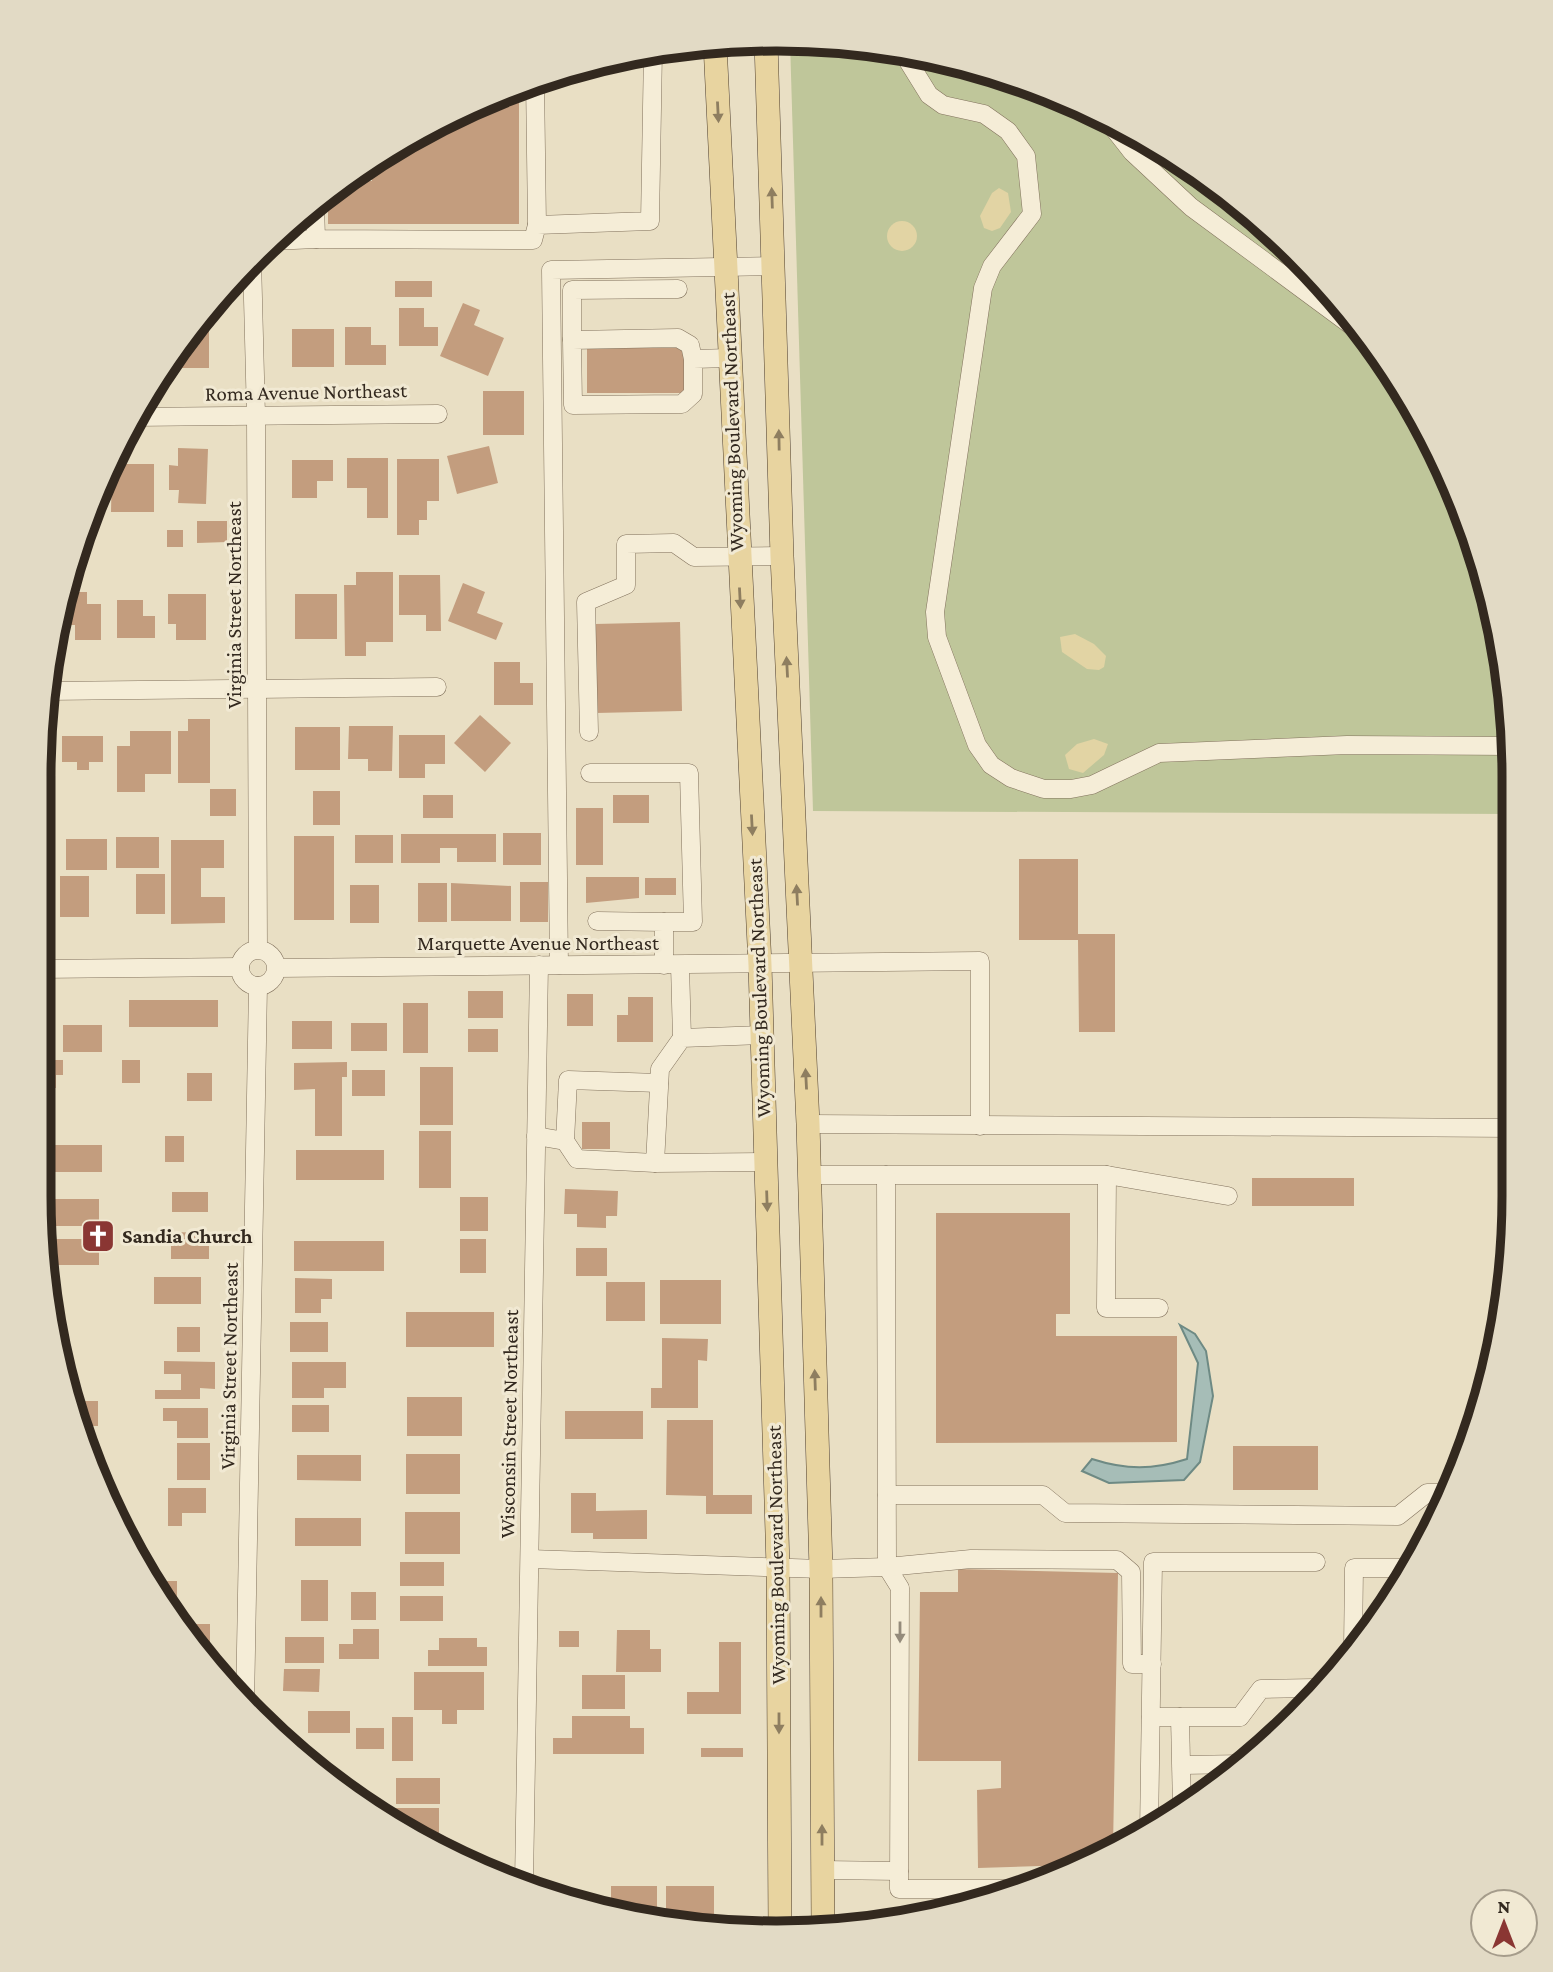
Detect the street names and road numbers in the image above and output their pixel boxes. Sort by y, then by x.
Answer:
street label: Wyoming Boulevard Northeast [715,291,749,552]
street label: Roma Avenue Northeast [205,378,408,406]
street label: Virginia Street Northeast [222,500,246,709]
street label: Wyoming Boulevard Northeast [742,857,776,1118]
street label: Marquette Avenue Northeast [417,931,660,955]
street label: Virginia Street Northeast [215,1261,243,1470]
street label: Wisconsin Street Northeast [495,1308,523,1539]
street label: Wyoming Boulevard Northeast [762,1424,790,1685]

